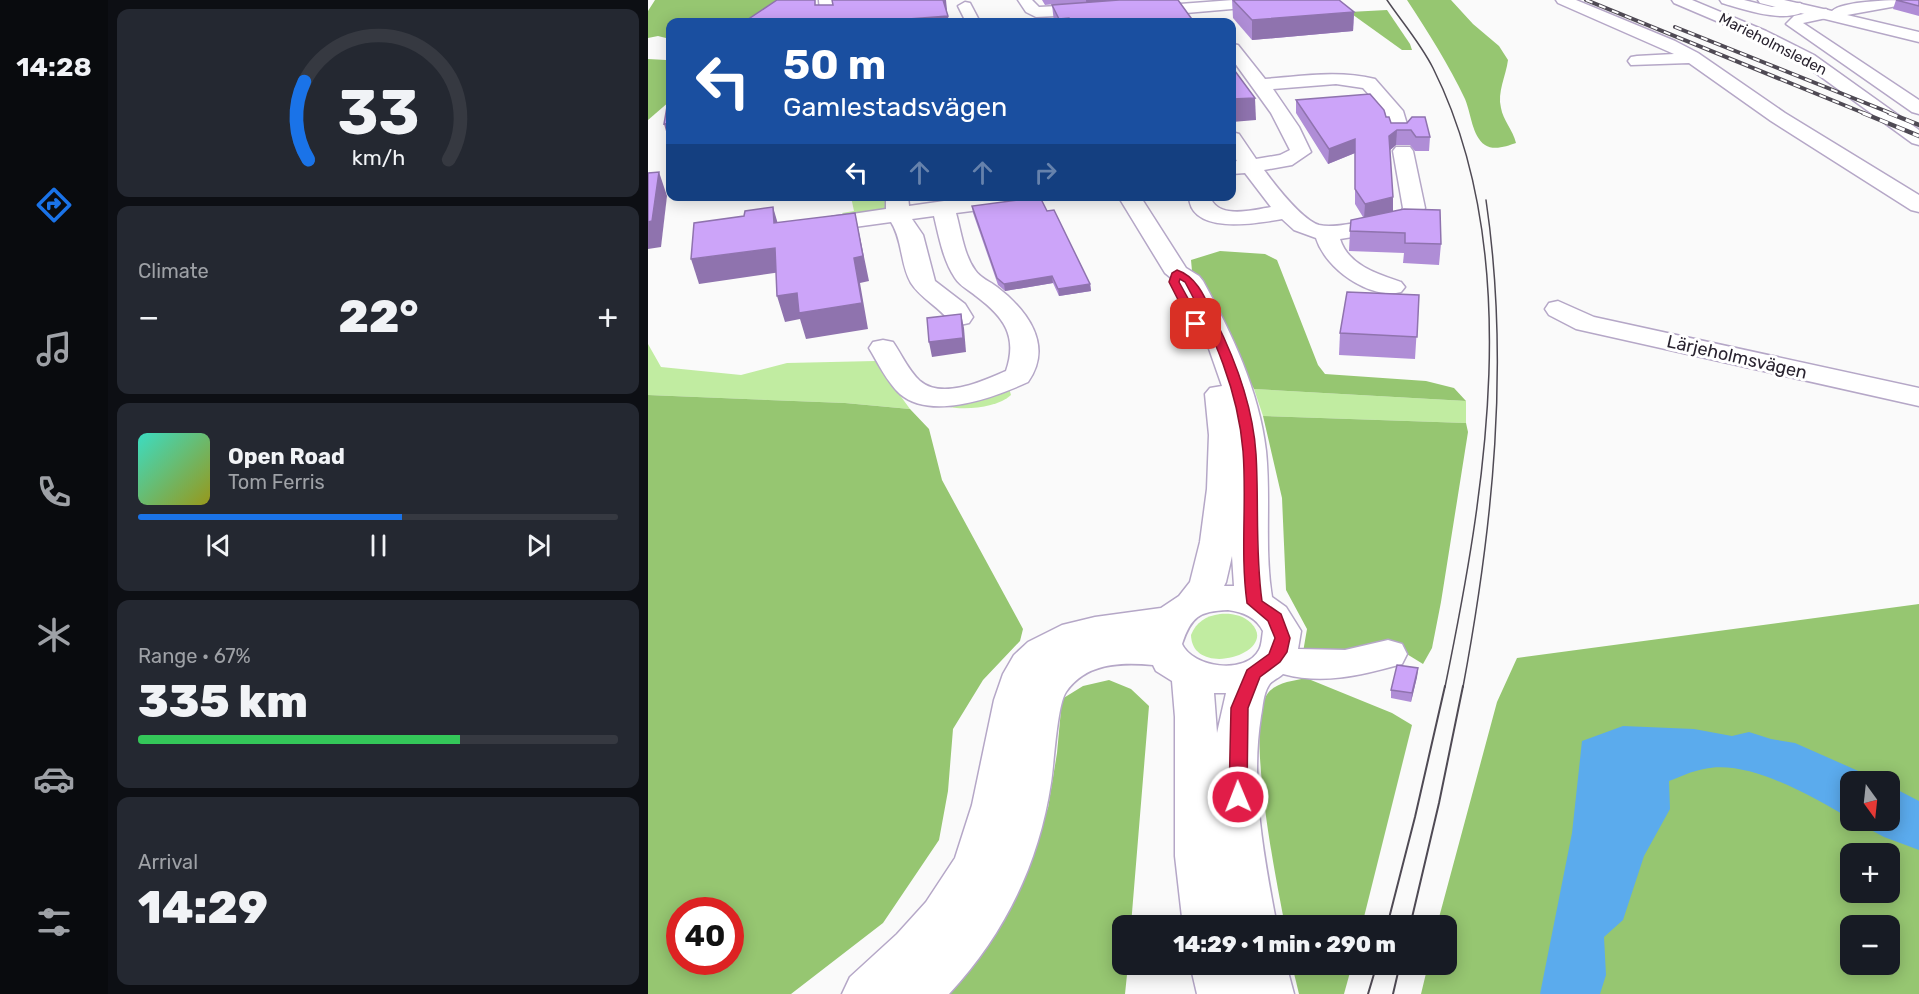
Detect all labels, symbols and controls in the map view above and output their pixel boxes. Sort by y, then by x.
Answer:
street label: Marieholmsleden [1716,9,1830,79]
text: 50 m [783,40,886,90]
icon: left [684,42,762,120]
text: 14:28 [16,51,92,83]
text: 33 [337,76,419,150]
text: Gamlestadsvägen [783,91,1007,123]
text: km/h [351,145,405,170]
icon: left [840,156,873,189]
icon: ahead [903,156,936,189]
icon: ahead [966,156,999,189]
icon: right [1029,156,1062,189]
icon: directions [33,184,75,226]
text: Climate [138,259,209,283]
text: 22° [339,290,418,343]
text: − [138,297,159,336]
text: + [597,297,618,336]
pin [1170,298,1221,349]
icon: arrive [1179,307,1212,340]
icon: music [33,328,75,370]
street label: Lärjeholmsvägen [1665,330,1809,384]
text: Open Road [228,443,345,470]
text: Tom Ferris [228,470,325,494]
icon: phone [33,471,75,513]
icon: previous [202,529,235,562]
icon: pause [362,529,395,562]
icon: next [522,529,555,562]
icon: climate [33,614,75,656]
text: Range · 67% [138,644,251,668]
text: 335 km [138,675,308,728]
icon: car [33,758,75,800]
position arrow [1206,765,1270,829]
north arrow [1840,771,1900,831]
map controls [1840,771,1900,975]
button: + [1840,843,1900,903]
text: Arrival [138,850,198,874]
text: 14:29 [138,881,268,934]
speed limit sign: 40 [666,897,744,975]
icon: filters [33,901,75,943]
button: − [1840,915,1900,975]
text: 14:29 · 1 min · 290 m [1173,931,1396,958]

